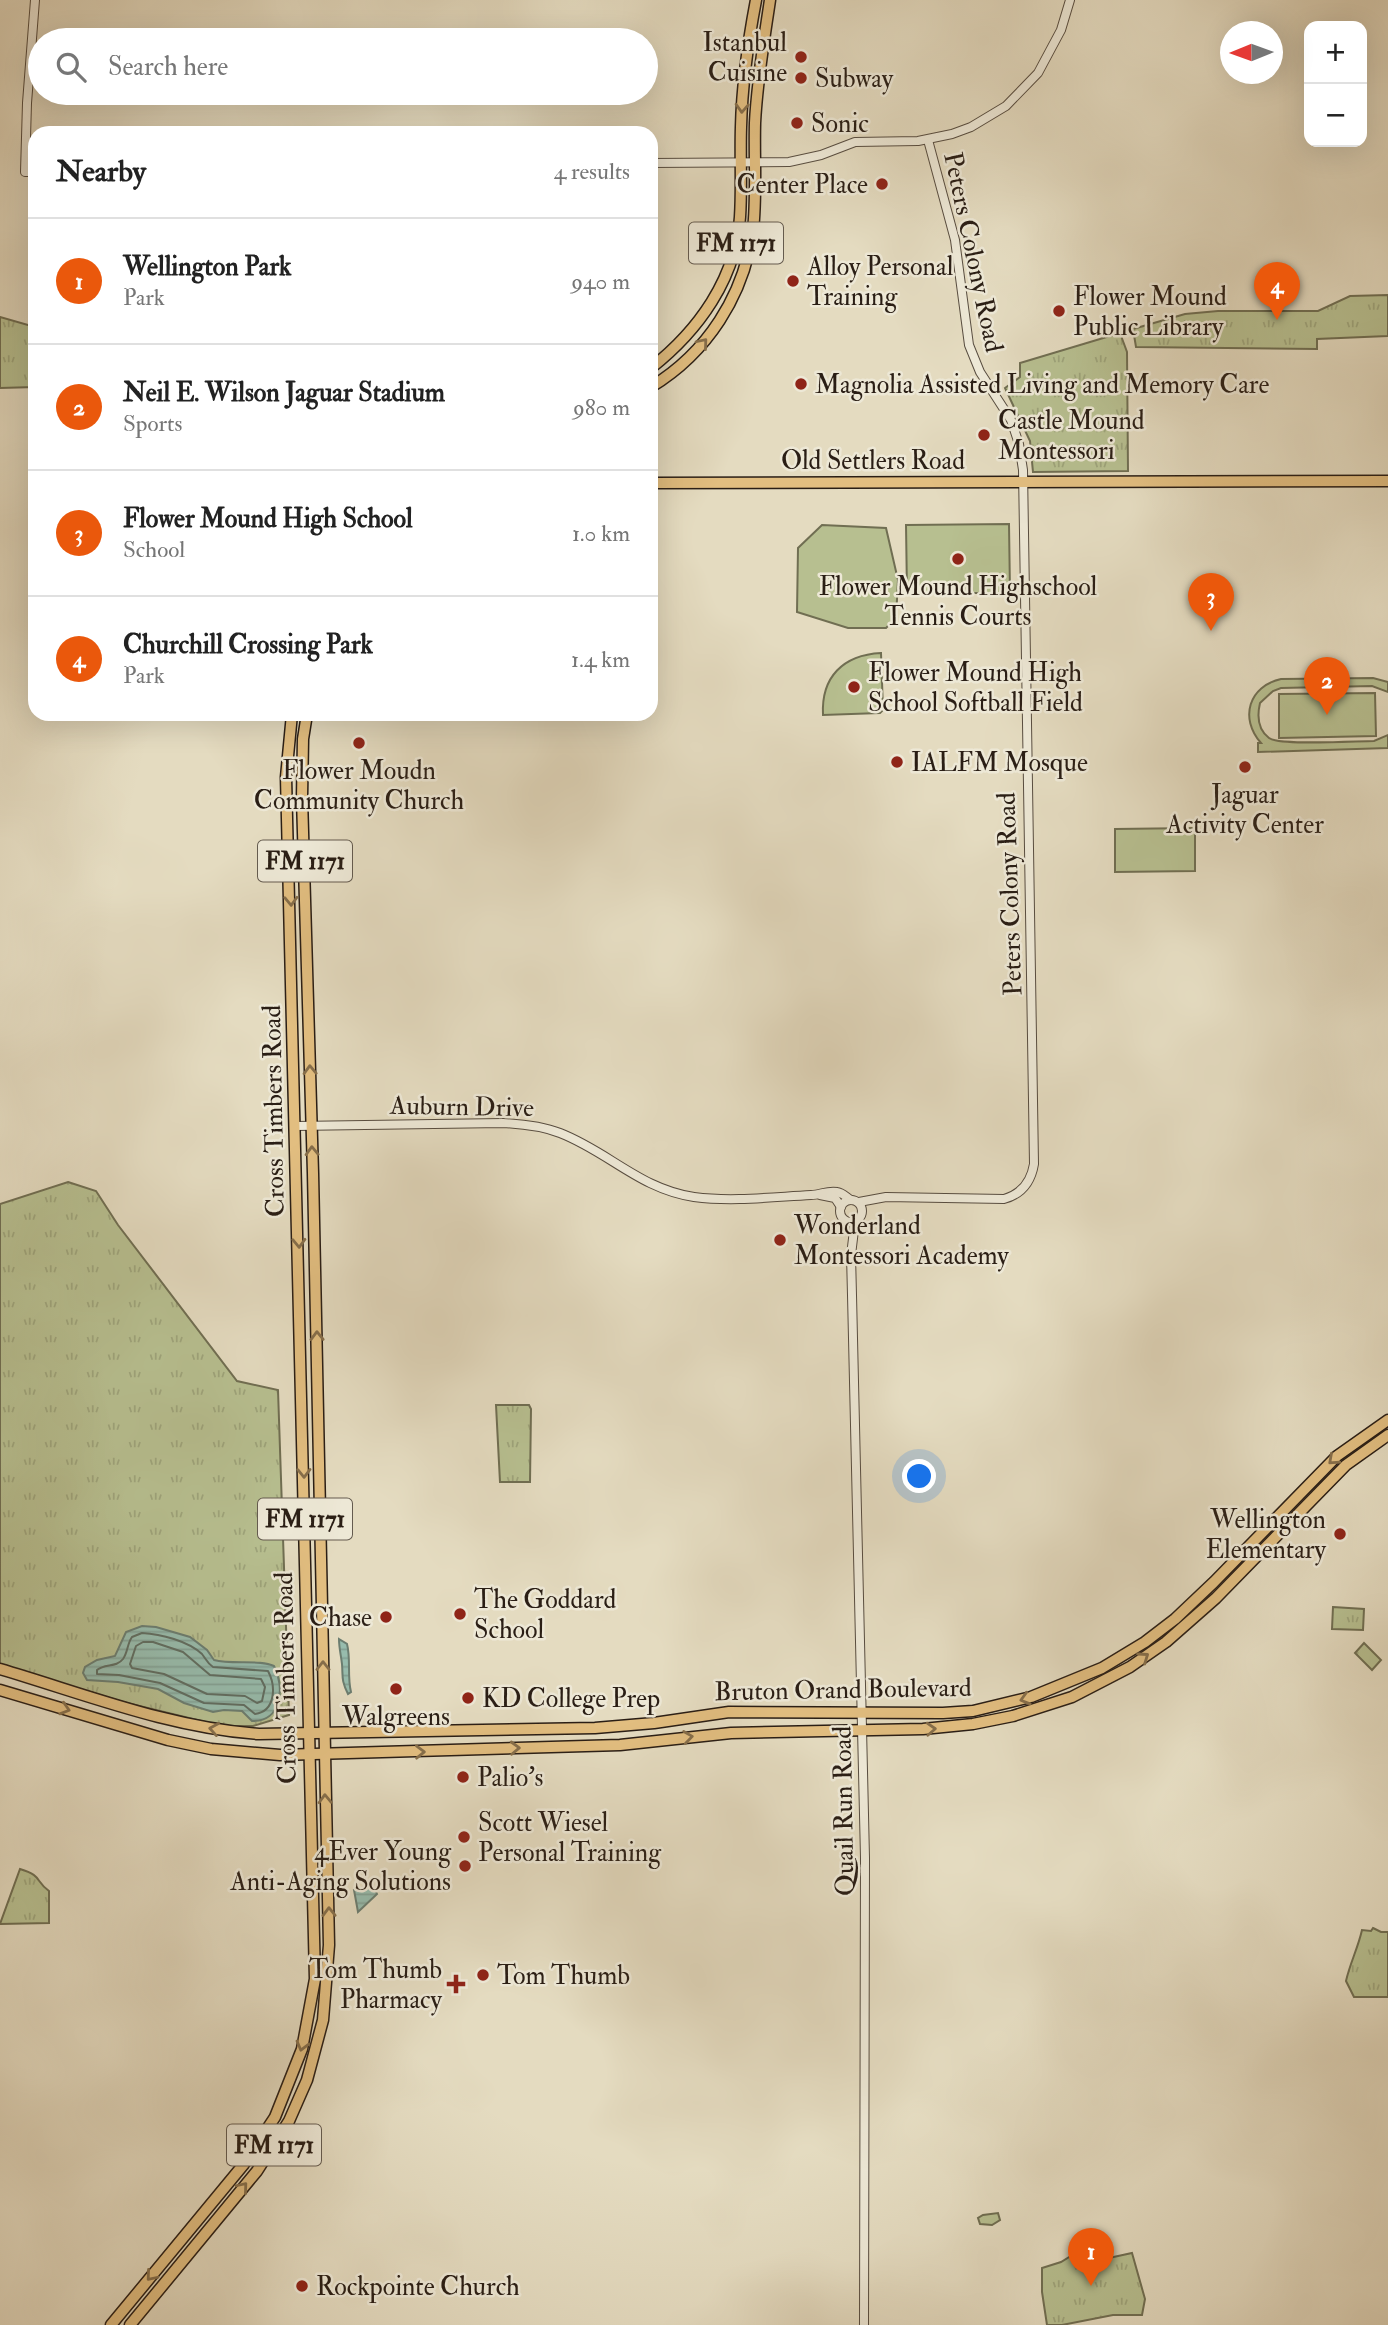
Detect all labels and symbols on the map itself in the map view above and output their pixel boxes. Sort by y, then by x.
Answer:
north arrow [1220,21,1283,84]
place label: Istanbul Cuisine [702,27,787,89]
marker: Istanbul Cuisine [793,49,809,65]
place label: Subway [815,63,894,95]
marker: Subway [793,70,809,86]
one-way arrow [735,103,750,114]
place label: Sonic [811,108,869,140]
marker: Sonic [789,115,805,131]
street label: Peters Colony Road [936,149,1010,355]
place label: Center Place [736,169,868,201]
marker: Center Place [874,176,890,192]
road number: FM 1171 [689,223,783,264]
place label: Alloy Personal Training [806,251,954,313]
pin: 4 [1254,262,1300,320]
marker: Alloy Personal Training [785,273,801,289]
place label: Flower Mound Public Library [1073,281,1227,343]
marker: Flower Mound Public Library [1051,303,1067,319]
one-way arrow [695,339,707,352]
place label: Magnolia Assisted Living and Memory Care [815,369,1269,401]
marker: Magnolia Assisted Living and Memory Care [793,376,809,392]
place label: Castle Mound Montessori [998,405,1145,467]
marker: Castle Mound Montessori [976,427,992,443]
street label: Old Settlers Road [781,445,965,477]
marker: Flower Mound Highschool Tennis Courts [950,551,966,567]
place label: Flower Mound Highschool Tennis Courts [819,571,1098,633]
pin: 3 [1188,573,1234,631]
place label: Flower Mound High School Softball Field [868,657,1083,719]
pin: 2 [1304,657,1350,715]
marker: Flower Mound High School Softball Field [846,679,862,695]
marker: Flower Moudn Community Church [351,735,367,751]
place label: IALFM Mosque [911,747,1088,779]
marker: IALFM Mosque [889,754,905,770]
place label: Flower Moudn Community Church [254,755,465,817]
marker: Jaguar Activity Center [1237,759,1253,775]
place label: Jaguar Activity Center [1165,779,1324,841]
street label: Peters Colony Road [990,791,1030,996]
road number: FM 1171 [258,840,352,882]
one-way arrow [283,896,298,907]
street label: Cross Timbers Road [256,1004,292,1217]
one-way arrow [302,1064,317,1075]
street label: Auburn Drive [389,1090,534,1124]
one-way arrow [305,1145,320,1156]
place label: Wonderland Montessori Academy [793,1210,1009,1272]
marker: Wonderland Montessori Academy [772,1232,788,1248]
one-way arrow [291,1238,306,1249]
one-way arrow [309,1331,324,1342]
one-way arrow [1328,1452,1341,1464]
your location [902,1459,936,1493]
one-way arrow [296,1468,312,1478]
road number: FM 1171 [258,1498,352,1540]
place label: Wellington Elementary [1205,1504,1327,1566]
marker: Wellington Elementary [1332,1526,1348,1542]
street label: Cross Timbers Road [268,1571,304,1784]
place label: The Goddard School [474,1584,616,1646]
place label: Chase [309,1602,372,1634]
marker: The Goddard School [452,1606,468,1622]
marker: Chase [378,1609,394,1625]
one-way arrow [1136,1653,1149,1665]
one-way arrow [315,1660,331,1671]
street label: Bruton Orand Boulevard [714,1672,972,1708]
marker: Walgreens [388,1681,404,1697]
place label: KD College Prep [482,1683,660,1716]
marker: KD College Prep [460,1690,476,1706]
one-way arrow [1019,1691,1031,1705]
one-way arrow [59,1701,71,1716]
place label: Walgreens [341,1701,450,1733]
one-way arrow [208,1722,220,1737]
one-way arrow [926,1722,937,1737]
street label: Quail Run Road [827,1725,861,1896]
one-way arrow [682,1730,694,1745]
one-way arrow [510,1741,521,1756]
one-way arrow [415,1744,426,1759]
place label: Palio's [477,1762,543,1794]
marker: Palio's [455,1769,471,1785]
one-way arrow [318,1793,333,1804]
place label: Scott Wiesel Personal Training [478,1807,662,1869]
marker: Scott Wiesel Personal Training [456,1829,472,1845]
place label: 4Ever Young Anti-Aging Solutions [229,1836,452,1898]
marker: 4Ever Young Anti-Aging Solutions [457,1858,473,1874]
one-way arrow [321,1906,336,1917]
place label: Tom Thumb Pharmacy [309,1954,443,2016]
place label: Tom Thumb [497,1960,630,1992]
marker: Tom Thumb [475,1967,491,1983]
marker: Tom Thumb Pharmacy [448,1976,464,1992]
one-way arrow [296,2040,310,2052]
road number: FM 1171 [227,2124,321,2166]
one-way arrow [235,2183,247,2196]
pin: 1 [1068,2228,1114,2286]
one-way arrow [147,2268,160,2280]
place label: Rockpointe Church [316,2271,520,2304]
marker: Rockpointe Church [294,2278,310,2294]

